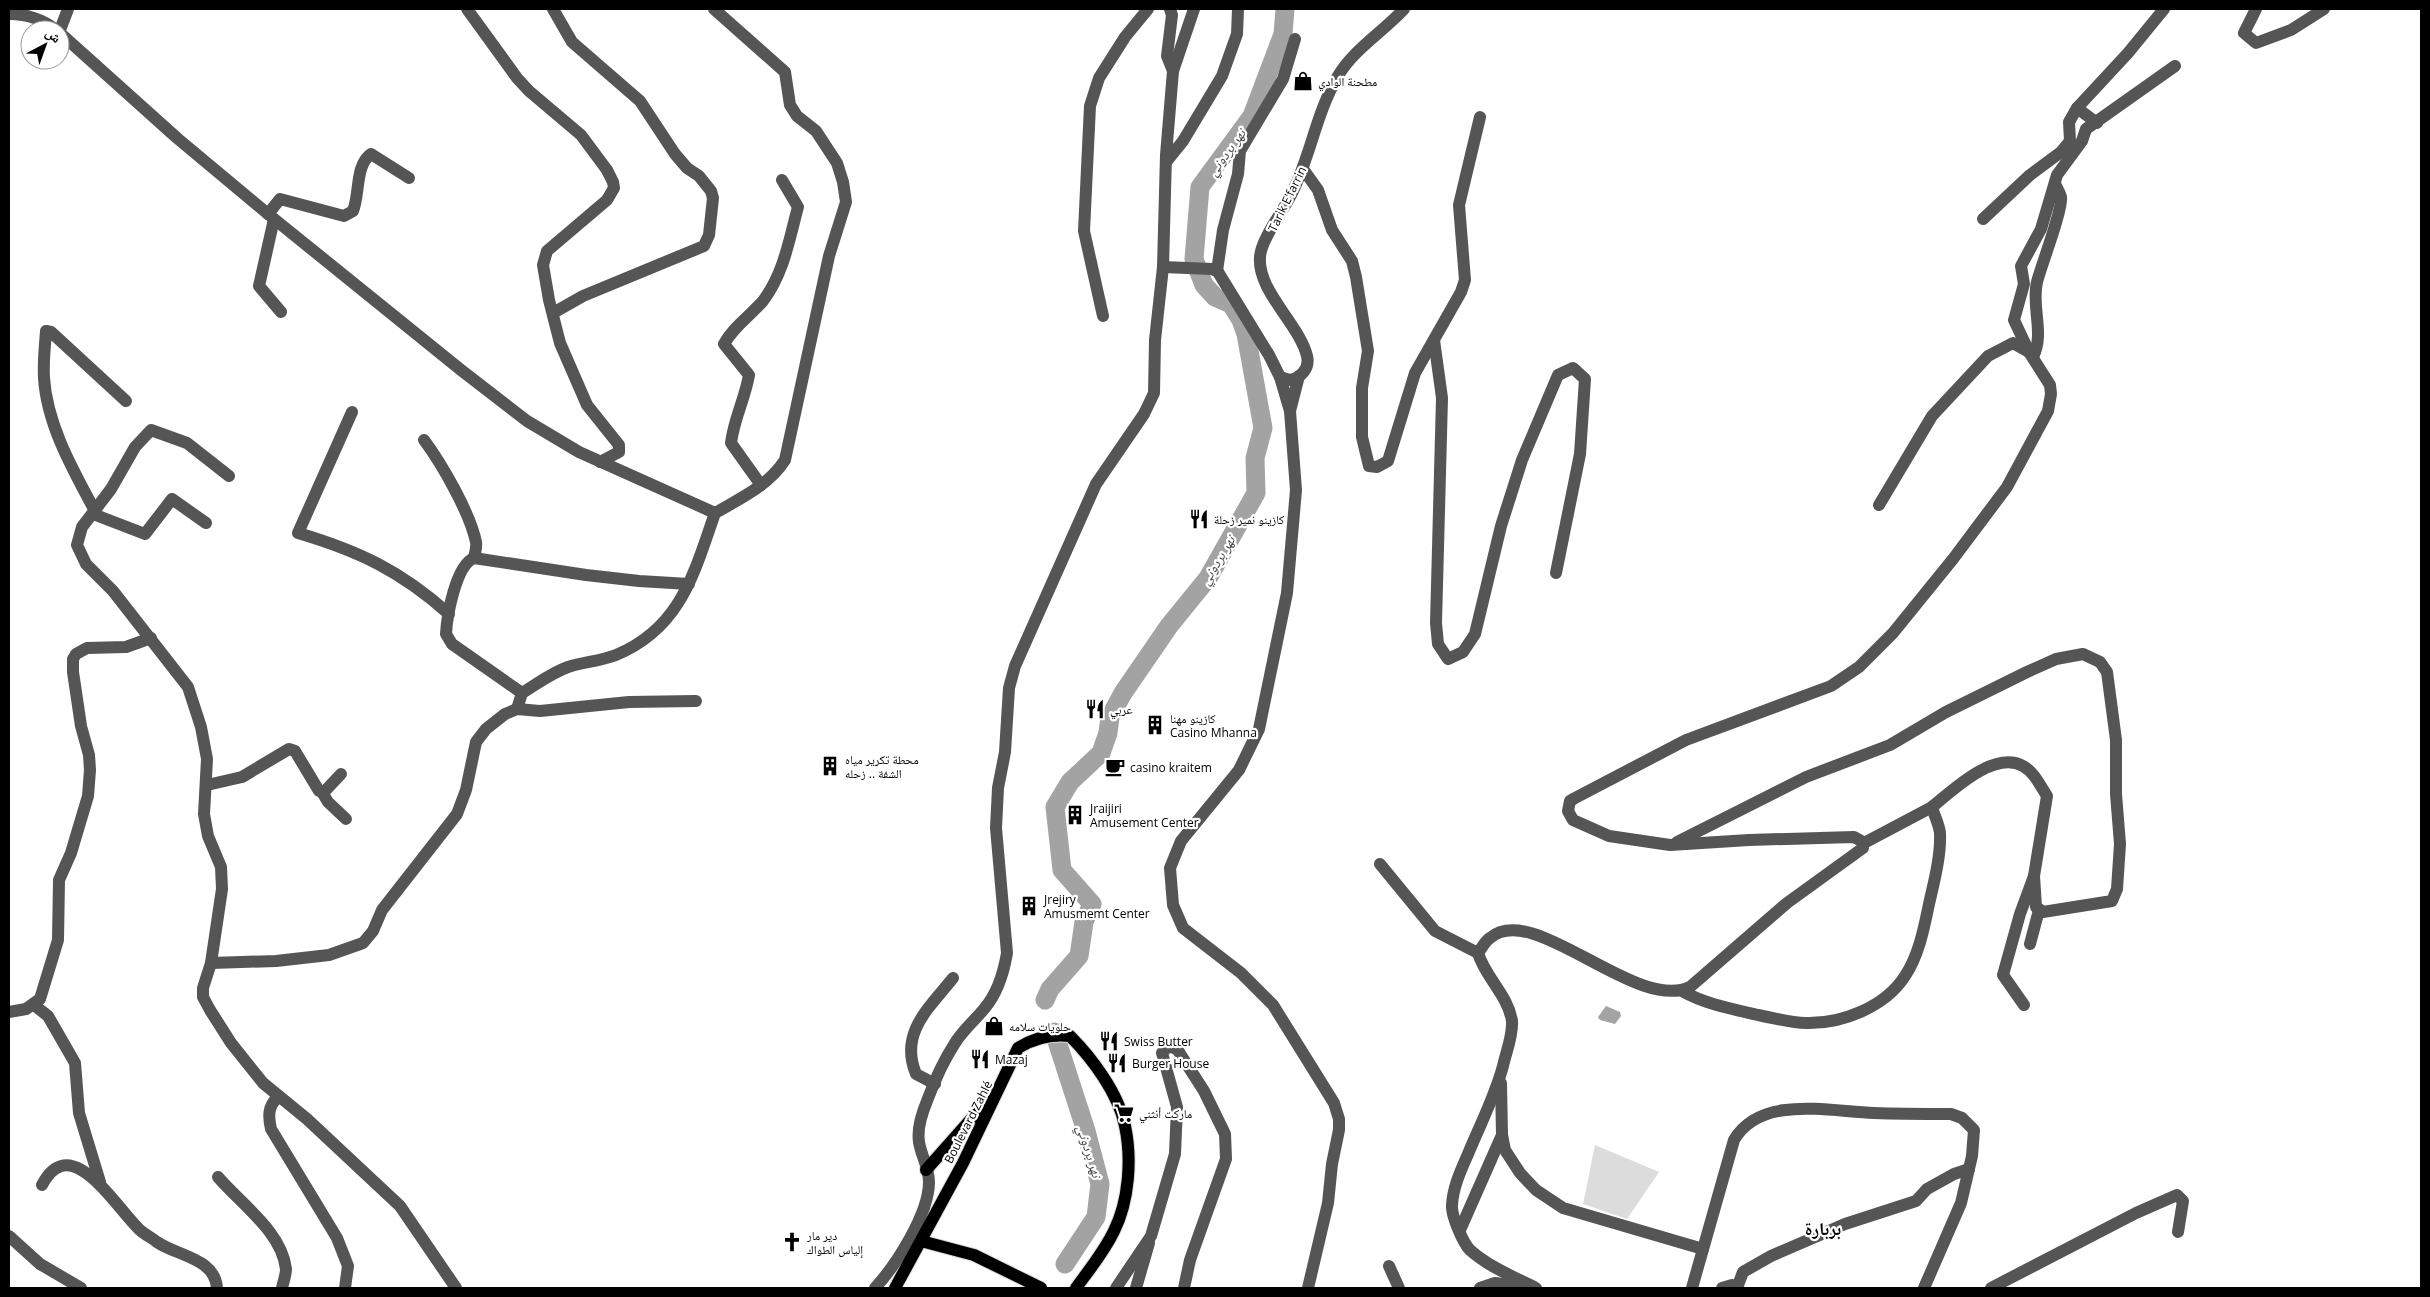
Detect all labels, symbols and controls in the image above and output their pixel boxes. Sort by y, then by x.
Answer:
north arrow [20,20,70,70]
text: ش [42,23,66,47]
shop icon: مطحنة الوادي [1292,70,1314,92]
place label: مطحنة الوادي [1318,73,1377,92]
water label: نهر بردوني [1202,123,1253,181]
street label: Tarik E'farrin [1264,163,1310,235]
restaurant icon: كازينو نمير زحلة [1188,508,1210,530]
place label: كازينو نمير زحلة [1214,511,1284,528]
water label: نهر بردوني [1195,530,1242,589]
restaurant icon: عربي [1084,698,1106,720]
place label: عربي [1110,701,1132,720]
place label: كازينو مهنا Casino Mhanna [1170,710,1257,741]
building icon: كازينو مهنا Casino Mhanna [1144,714,1166,736]
place label: محطة تكرير مياه الشفة .. زحله [845,751,919,782]
building icon: محطة تكرير مياه الشفة .. زحله [819,755,841,777]
cafe icon: casino kraitem [1104,756,1126,778]
place label: casino kraitem [1130,759,1212,776]
place label: Jraijiri Amusement Center [1089,800,1199,831]
building icon: Jraijiri Amusement Center [1064,804,1086,826]
place label: Jrejiry Amusmemt Center [1043,891,1150,922]
building icon: Jrejiry Amusmemt Center [1018,895,1040,917]
shop icon: حلويات سلامه [983,1015,1005,1037]
place label: حلويات سلامه [1009,1018,1071,1035]
restaurant icon: Swiss Butter [1098,1030,1120,1052]
place label: Swiss Butter [1124,1033,1193,1050]
restaurant icon: Mazaj [969,1048,991,1070]
place label: Mazaj [995,1051,1028,1068]
restaurant icon: Burger House [1106,1052,1128,1074]
place label: Burger House [1132,1055,1209,1072]
street label: Boulevard Zahlé [940,1077,996,1166]
supermarket icon: ماركت أنثني [1113,1102,1135,1124]
place label: ماركت أنثني [1139,1105,1192,1124]
water label: نهر بردوني [1071,1122,1108,1182]
district label: بربارة [1805,1216,1841,1240]
place label: دير مار إلياس الطواك [806,1227,863,1258]
church icon: دير مار إلياس الطواك [781,1231,803,1253]

